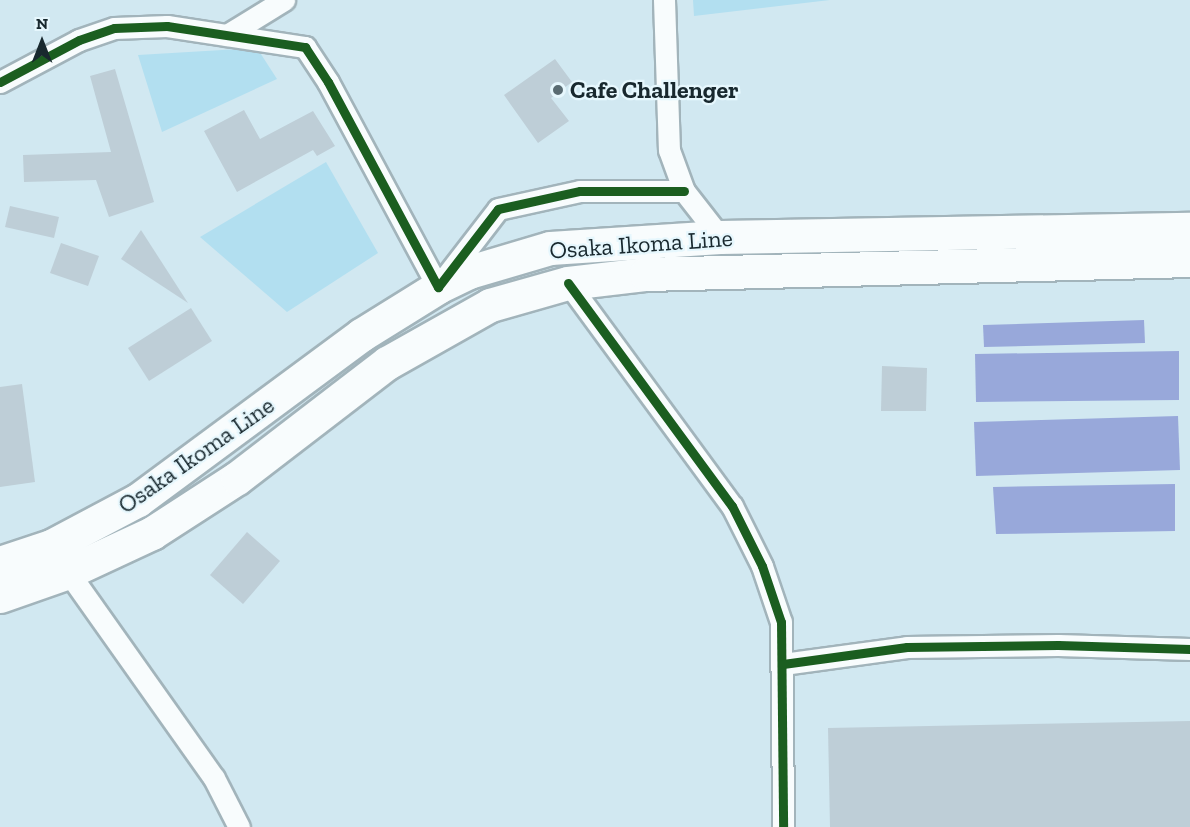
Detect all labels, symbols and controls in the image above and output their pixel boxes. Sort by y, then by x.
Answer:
north arrow [12,12,72,72]
text: N [36,14,48,33]
place label: Cafe Challenger [570,76,739,104]
marker: Cafe Challenger [551,83,565,97]
street label: Osaka Ikoma Line [548,223,734,265]
street label: Osaka Ikoma Line [112,390,280,520]

